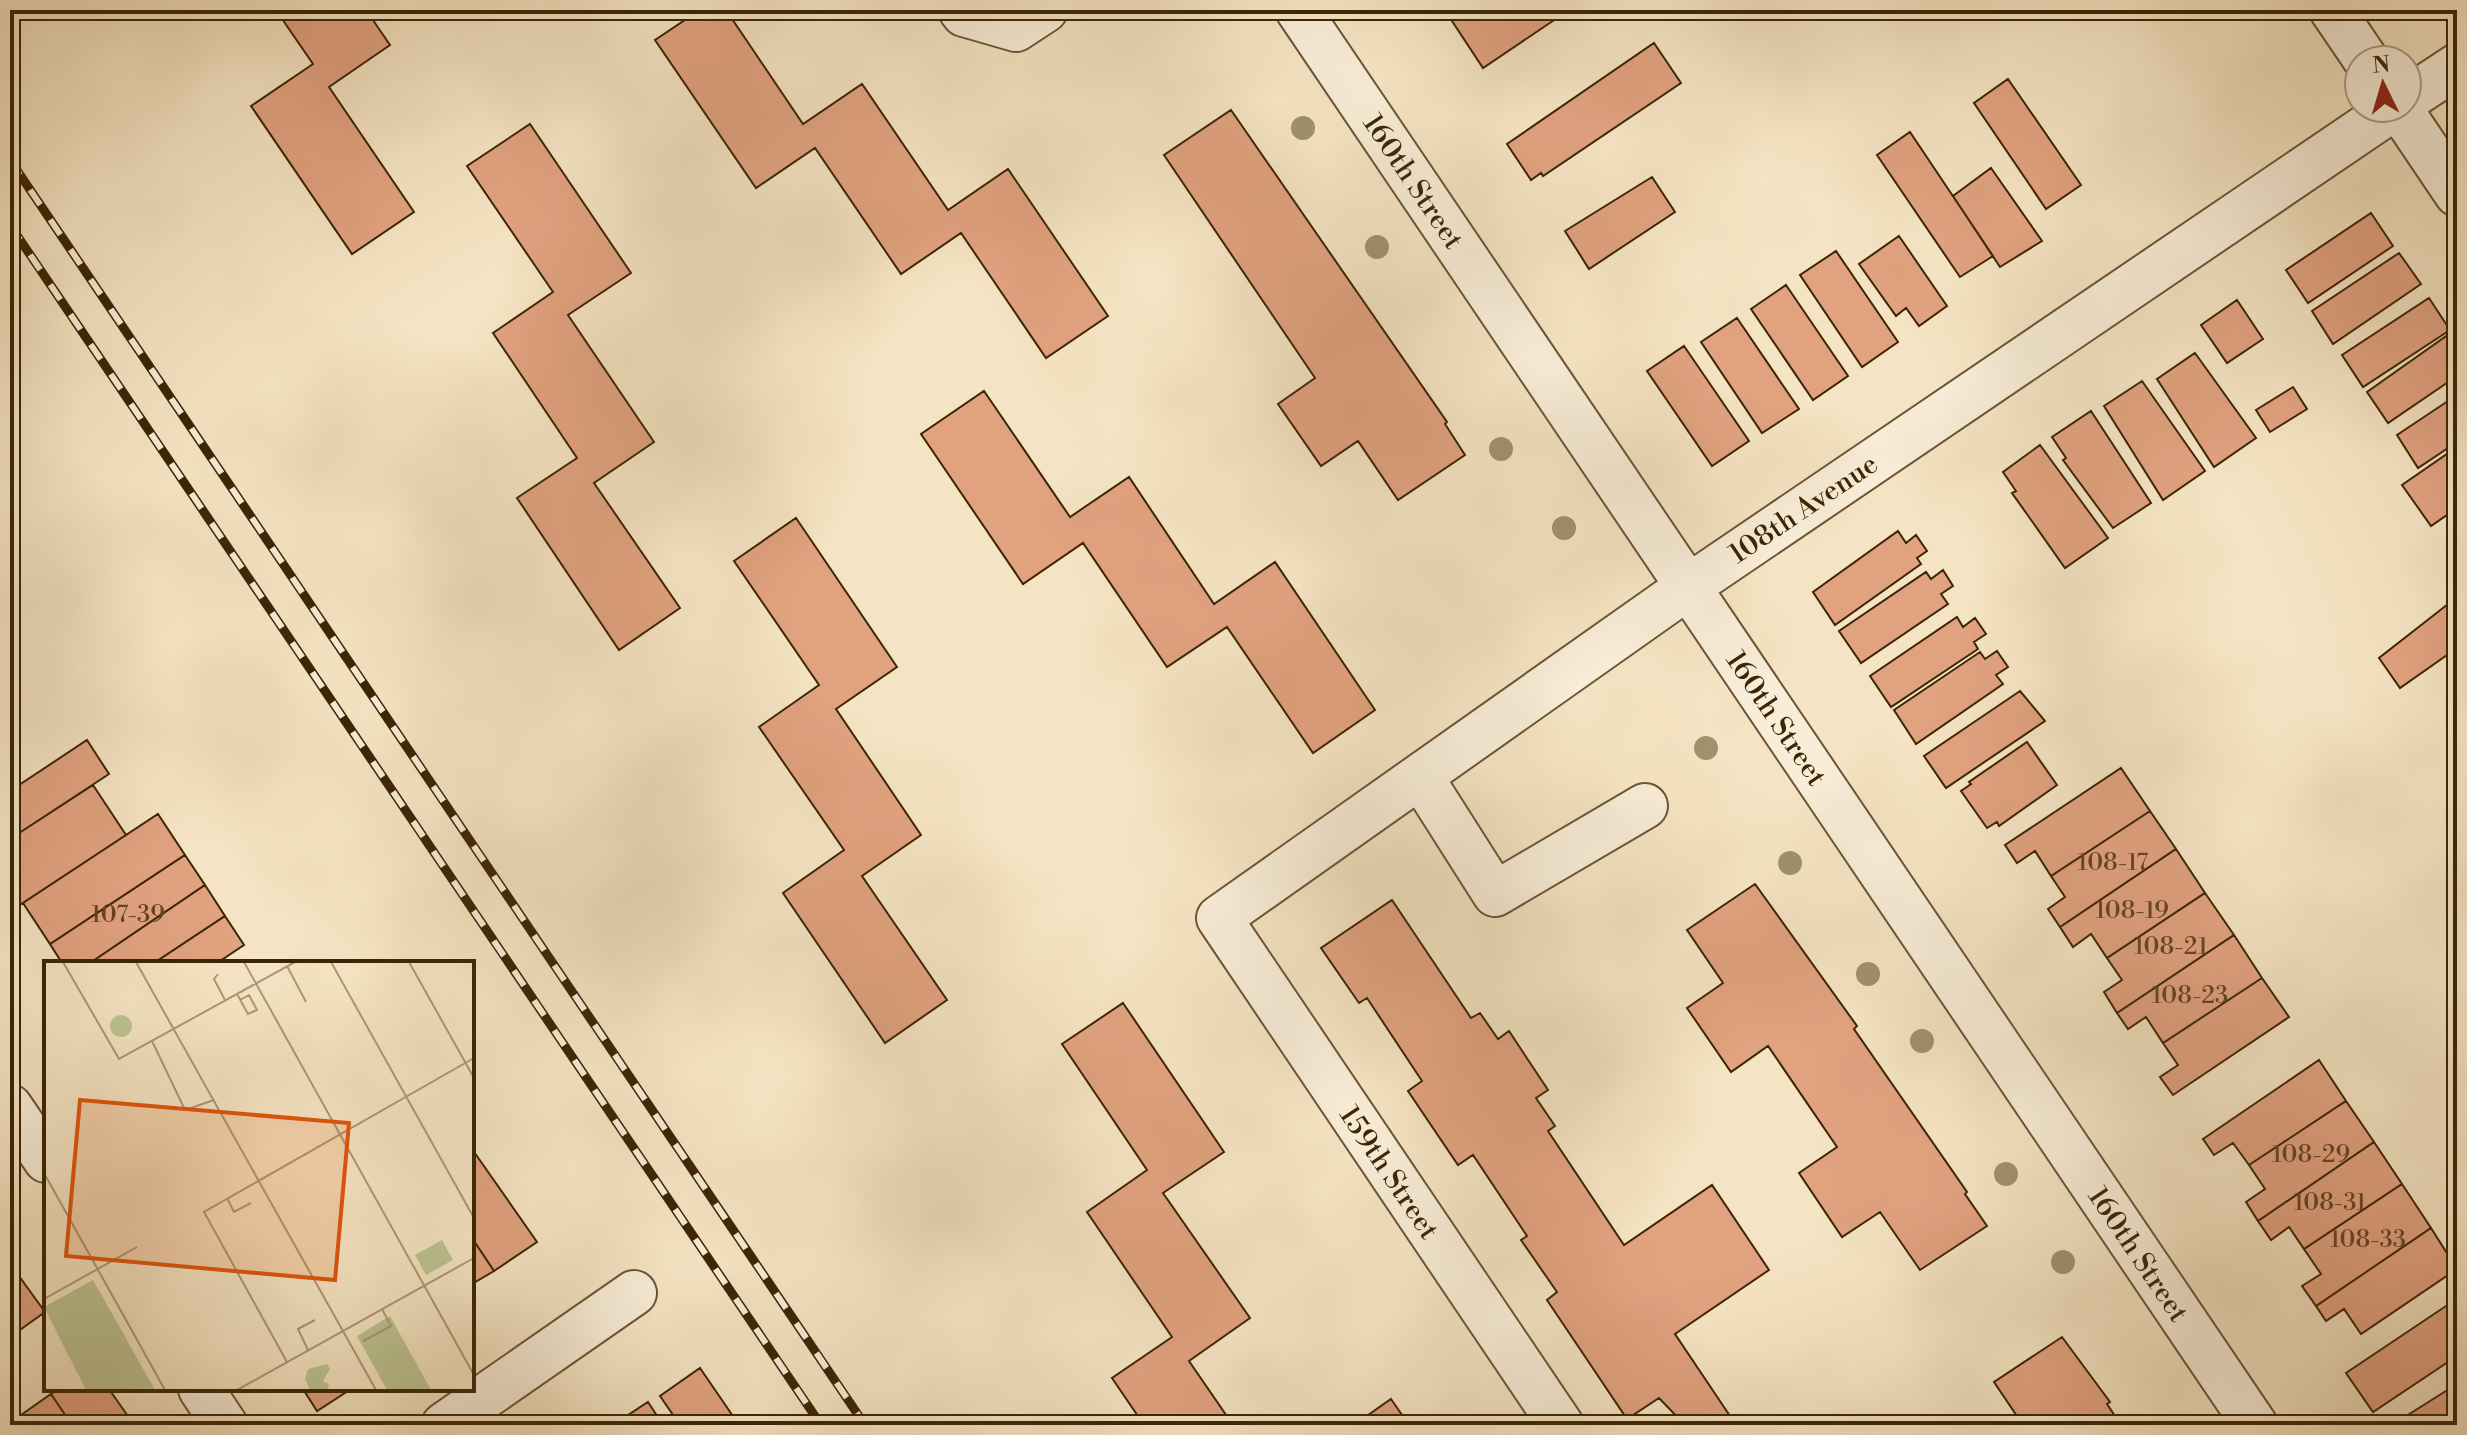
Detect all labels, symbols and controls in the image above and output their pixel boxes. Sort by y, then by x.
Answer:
north arrow [2343,44,2423,124]
text: N [2372,51,2392,80]
street label: 160th Street [1355,108,1471,256]
street label: 108th Avenue [1723,447,1885,572]
street label: 160th Street [1718,645,1834,793]
house number: 108-17 [2078,848,2148,878]
house number: 108-19 [2095,896,2169,926]
house number: 107-39 [91,900,165,930]
house number: 108-21 [2134,932,2209,962]
inset map [44,961,474,1391]
house number: 108-23 [2152,981,2228,1011]
street label: 159th Street [1331,1100,1446,1246]
house number: 108-29 [2272,1140,2350,1170]
street label: 160th Street [2080,1181,2196,1329]
house number: 108-31 [2294,1188,2367,1218]
house number: 108-33 [2330,1225,2406,1255]

